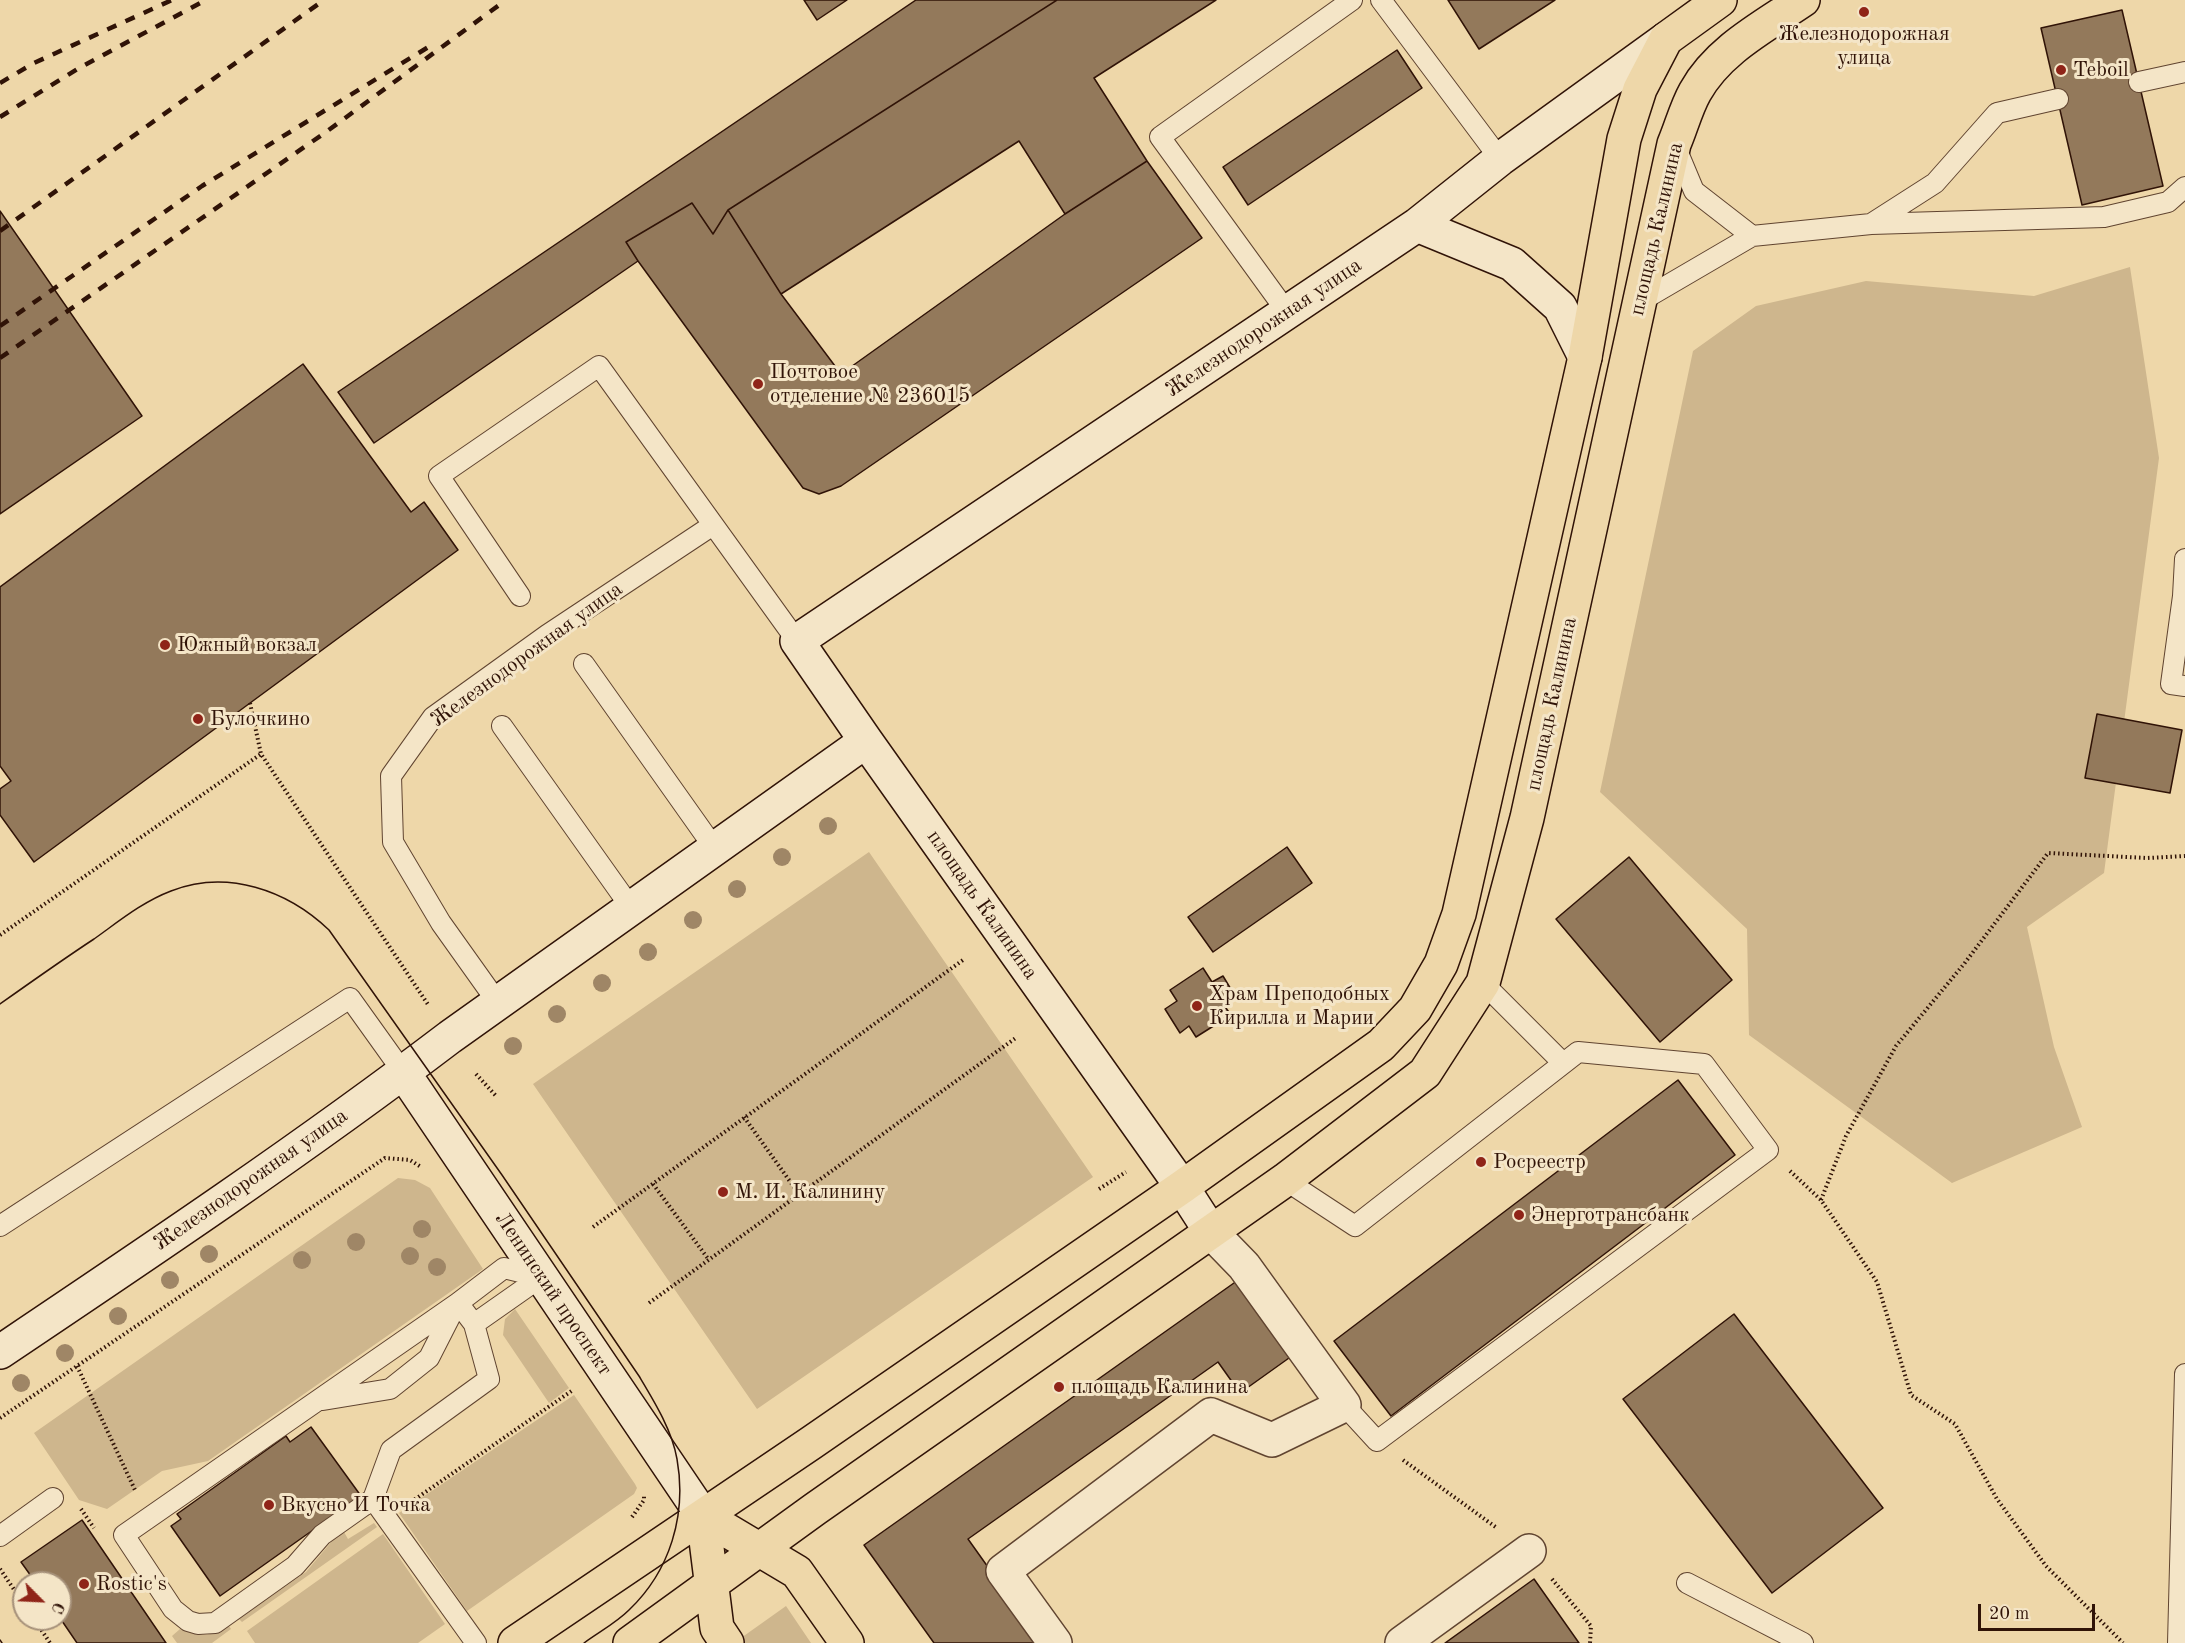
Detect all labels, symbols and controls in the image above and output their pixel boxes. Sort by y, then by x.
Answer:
marker: Железнодорожная улица [1857,5,1871,19]
place label: Железнодорожная улица [1778,21,1950,71]
place label: Teboil [2073,57,2129,83]
marker: Teboil [2054,63,2068,77]
street label: площадь Калинина [1625,140,1689,318]
street label: Железнодорожная улица [1161,253,1367,403]
place label: Почтовое отделение № 236015 [770,359,970,409]
marker: Почтовое отделение № 236015 [751,377,765,391]
street label: Железнодорожная улица [426,577,628,733]
street label: площадь Калинина [1521,615,1583,793]
place label: Южный вокзал [177,632,317,658]
marker: Южный вокзал [158,638,172,652]
place label: Булочкино [210,706,310,732]
marker: Булочкино [191,712,205,726]
street label: площадь Калинина [921,825,1043,985]
place label: Храм Преподобных Кирилла и Марии [1209,981,1390,1031]
marker: Храм Преподобных Кирилла и Марии [1190,999,1204,1013]
street label: Железнодорожная улица [149,1103,353,1257]
place label: Росреестр [1493,1149,1586,1175]
marker: Росреестр [1474,1155,1488,1169]
place label: М. И. Калинину [735,1179,885,1205]
marker: М. И. Калинину [716,1185,730,1199]
place label: Энерготрансбанк [1531,1202,1690,1228]
street label: Ленинский проспект [489,1207,617,1381]
marker: Энерготрансбанк [1512,1208,1526,1222]
place label: площадь Калинина [1071,1374,1248,1400]
marker: площадь Калинина [1052,1380,1066,1394]
place label: Вкусно И Точка [281,1492,431,1518]
marker: Вкусно И Точка [262,1498,276,1512]
north arrow [12,1571,72,1631]
place label: Rostic's [96,1571,167,1597]
marker: Rostic's [77,1577,91,1591]
scale bar [1981,1592,2098,1630]
text: С [47,1599,66,1616]
text: 20 m [1989,1605,2029,1623]

